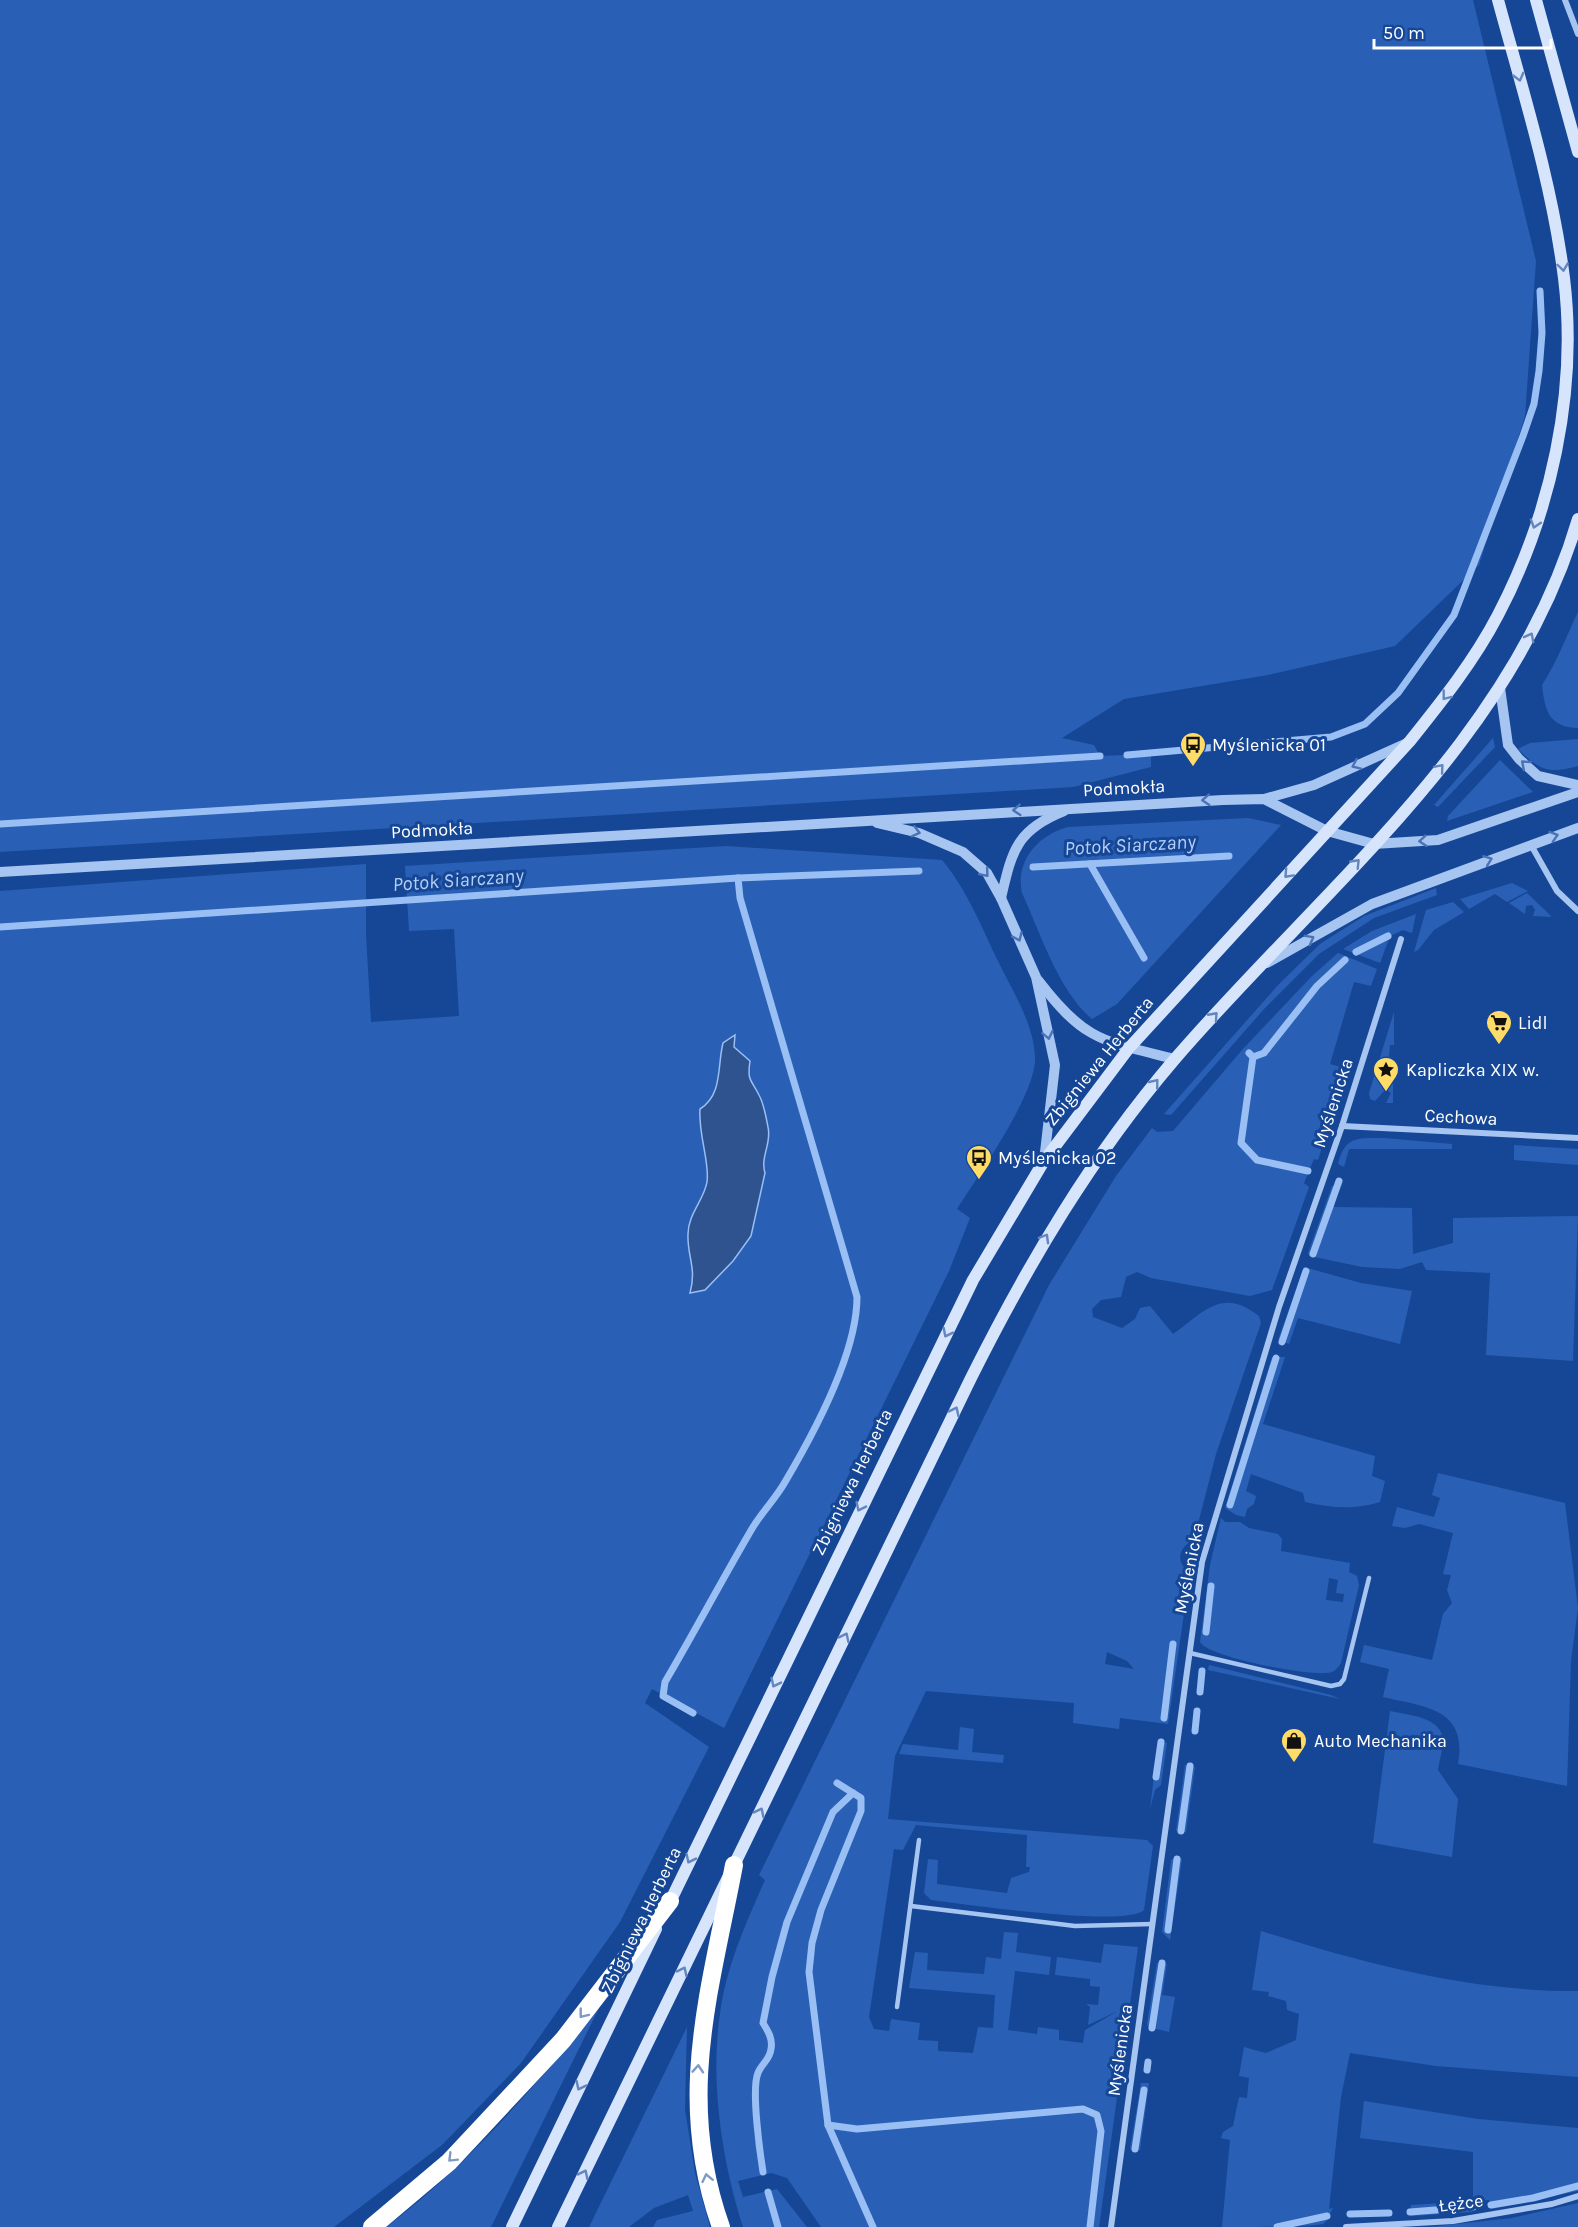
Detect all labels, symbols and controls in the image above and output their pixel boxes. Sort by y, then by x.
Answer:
scale bar [1374,12,1551,50]
text: 50 m [1383,22,1425,44]
one-way arrow [1512,72,1525,82]
one-way arrow [1556,262,1568,271]
one-way arrow [1530,518,1543,529]
one-way arrow [1523,633,1534,644]
one-way arrow [1442,689,1453,700]
bus stop icon: Myślenicka 01 [1178,730,1208,768]
place label: Myślenicka 01 [1212,734,1326,756]
one-way arrow [1352,758,1363,770]
one-way arrow [1521,760,1532,771]
one-way arrow [1433,764,1444,775]
street label: Podmokła [1082,775,1166,801]
one-way arrow [1201,794,1210,807]
one-way arrow [1012,804,1021,817]
street label: Podmokła [390,817,474,843]
one-way arrow [910,825,920,838]
water label: Potok Siarczany [1064,830,1198,860]
one-way arrow [1548,831,1559,844]
one-way arrow [1418,834,1427,847]
one-way arrow [1482,855,1492,868]
one-way arrow [1348,859,1359,870]
water label: Potok Siarczany [392,864,526,896]
one-way arrow [977,866,988,877]
one-way arrow [1284,867,1295,878]
one-way arrow [1011,931,1023,942]
one-way arrow [1303,934,1314,946]
street label: Zbigniewa Herberta [1040,992,1158,1130]
supermarket icon: Lidl [1484,1008,1514,1046]
one-way arrow [1207,1012,1218,1022]
place label: Lidl [1518,1012,1547,1034]
one-way arrow [1041,1029,1054,1039]
street label: Myślenicka [1308,1055,1358,1151]
place icon: Kapliczka XIX w. [1371,1055,1401,1093]
place label: Kapliczka XIX w. [1406,1059,1539,1081]
one-way arrow [1148,1079,1159,1090]
street label: Cechowa [1424,1104,1498,1130]
bus stop icon: Myślenicka 02 [964,1143,994,1181]
place label: Myślenicka 02 [998,1147,1116,1169]
one-way arrow [1038,1234,1049,1244]
one-way arrow [942,1326,954,1337]
street label: Zbigniewa Herberta [807,1405,897,1559]
one-way arrow [948,1406,960,1417]
one-way arrow [856,1501,868,1512]
street label: Myślenicka [1169,1520,1209,1616]
one-way arrow [838,1632,850,1643]
one-way arrow [771,1676,783,1687]
shop icon: Auto Mechanika [1279,1726,1309,1764]
place label: Auto Mechanika [1314,1730,1447,1752]
one-way arrow [752,1808,764,1819]
street label: Zbigniewa Herberta [596,1843,686,1997]
one-way arrow [686,1852,698,1863]
one-way arrow [675,1966,687,1977]
street label: Myślenicka [1103,2002,1137,2098]
one-way arrow [580,2007,591,2018]
one-way arrow [691,2065,704,2074]
one-way arrow [576,2079,587,2090]
one-way arrow [448,2151,459,2162]
one-way arrow [576,2170,588,2181]
one-way arrow [702,2173,715,2183]
street label: Łężce [1437,2189,1485,2217]

